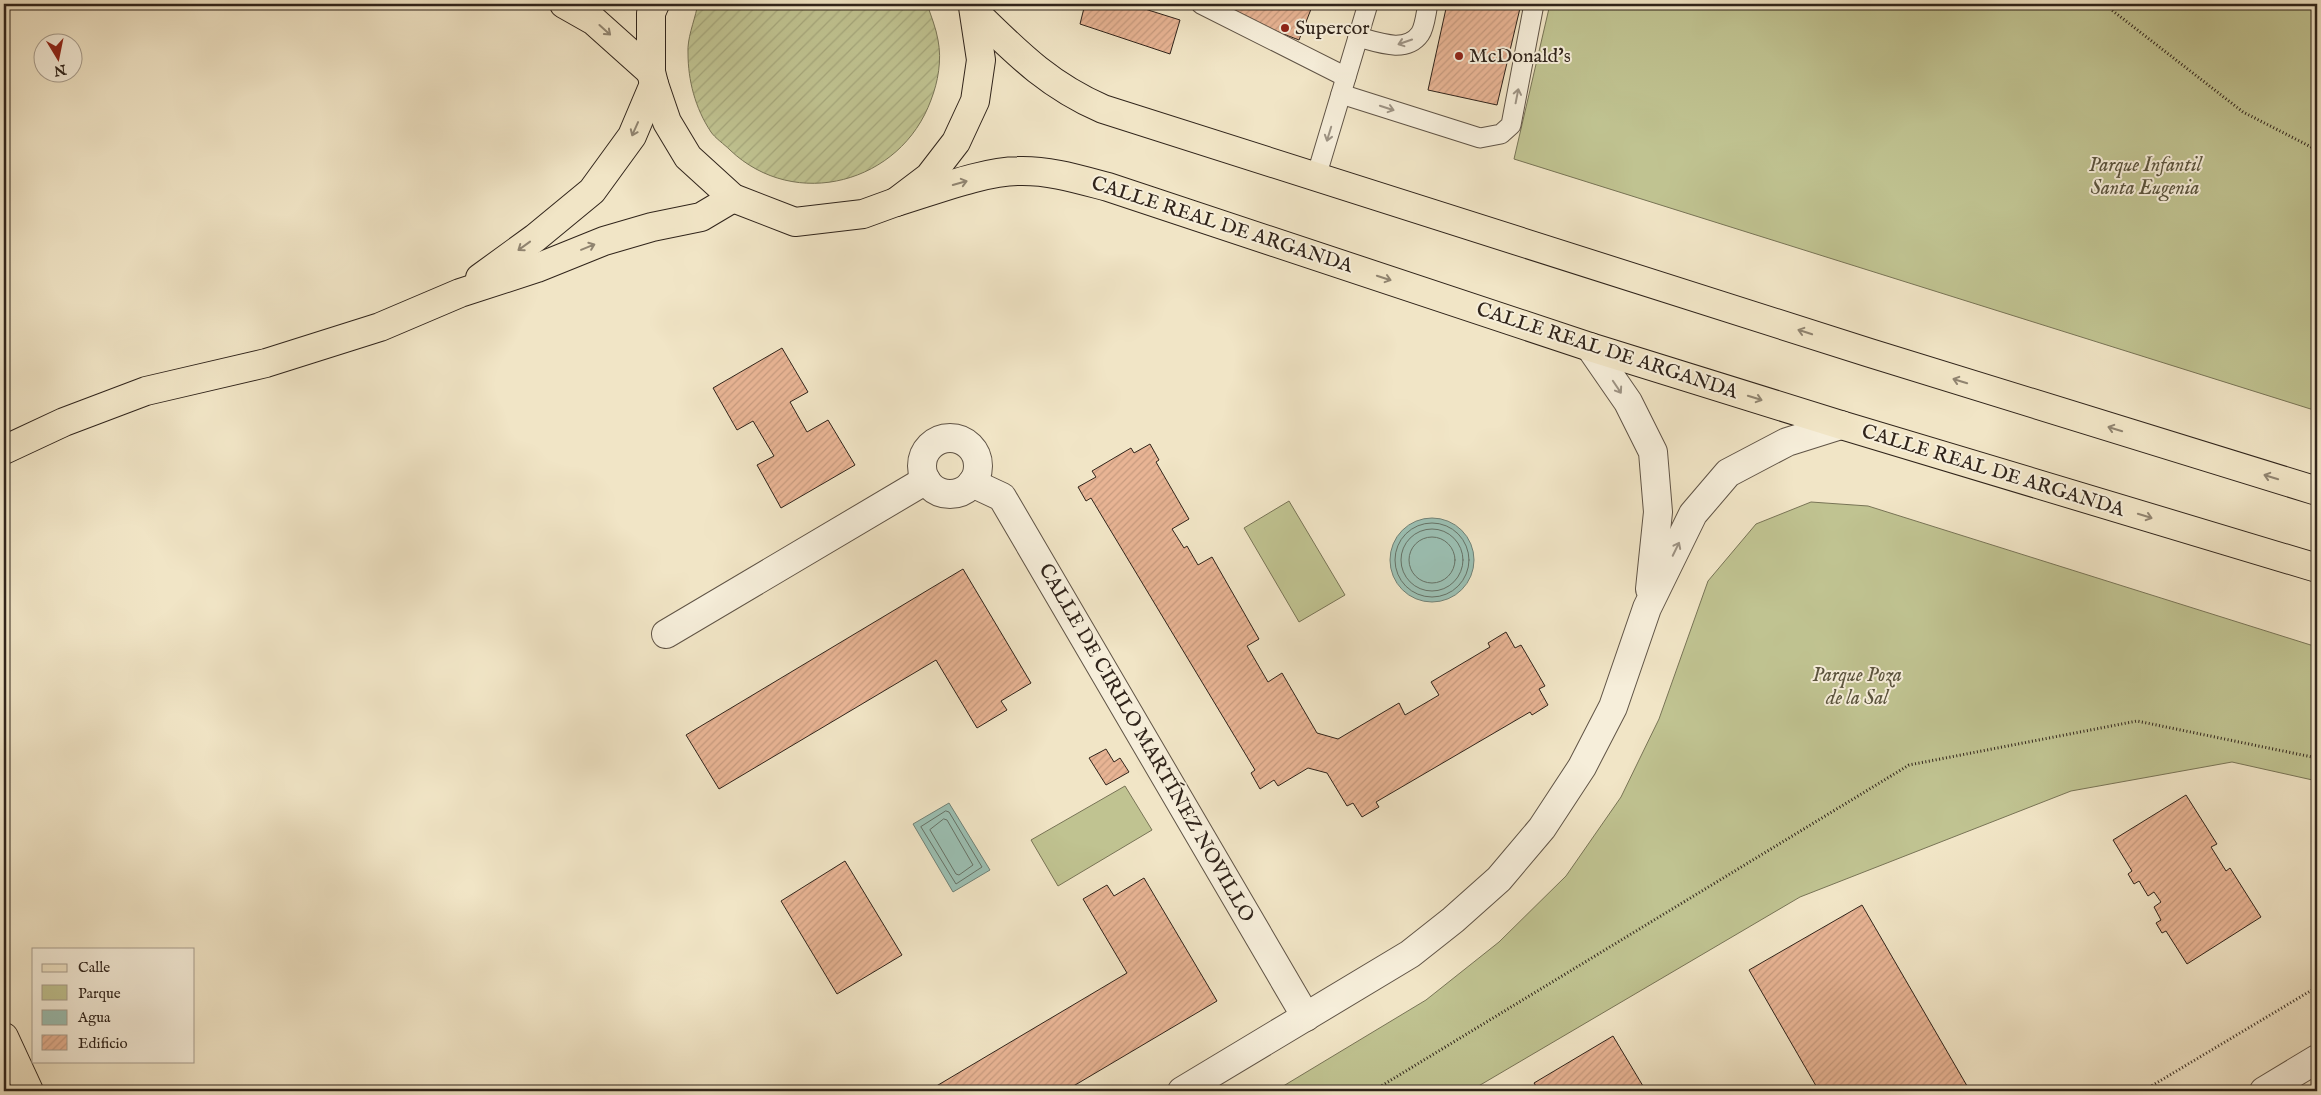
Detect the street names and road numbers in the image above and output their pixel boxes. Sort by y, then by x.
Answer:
street label: CALLE REAL DE ARGANDA [1088,171,1356,279]
street label: CALLE REAL DE ARGANDA [1473,297,1741,405]
street label: CALLE REAL DE ARGANDA [1859,419,2128,523]
street label: CALLE DE CIRILO MARTÍNEZ NOVILLO [1033,559,1259,927]

